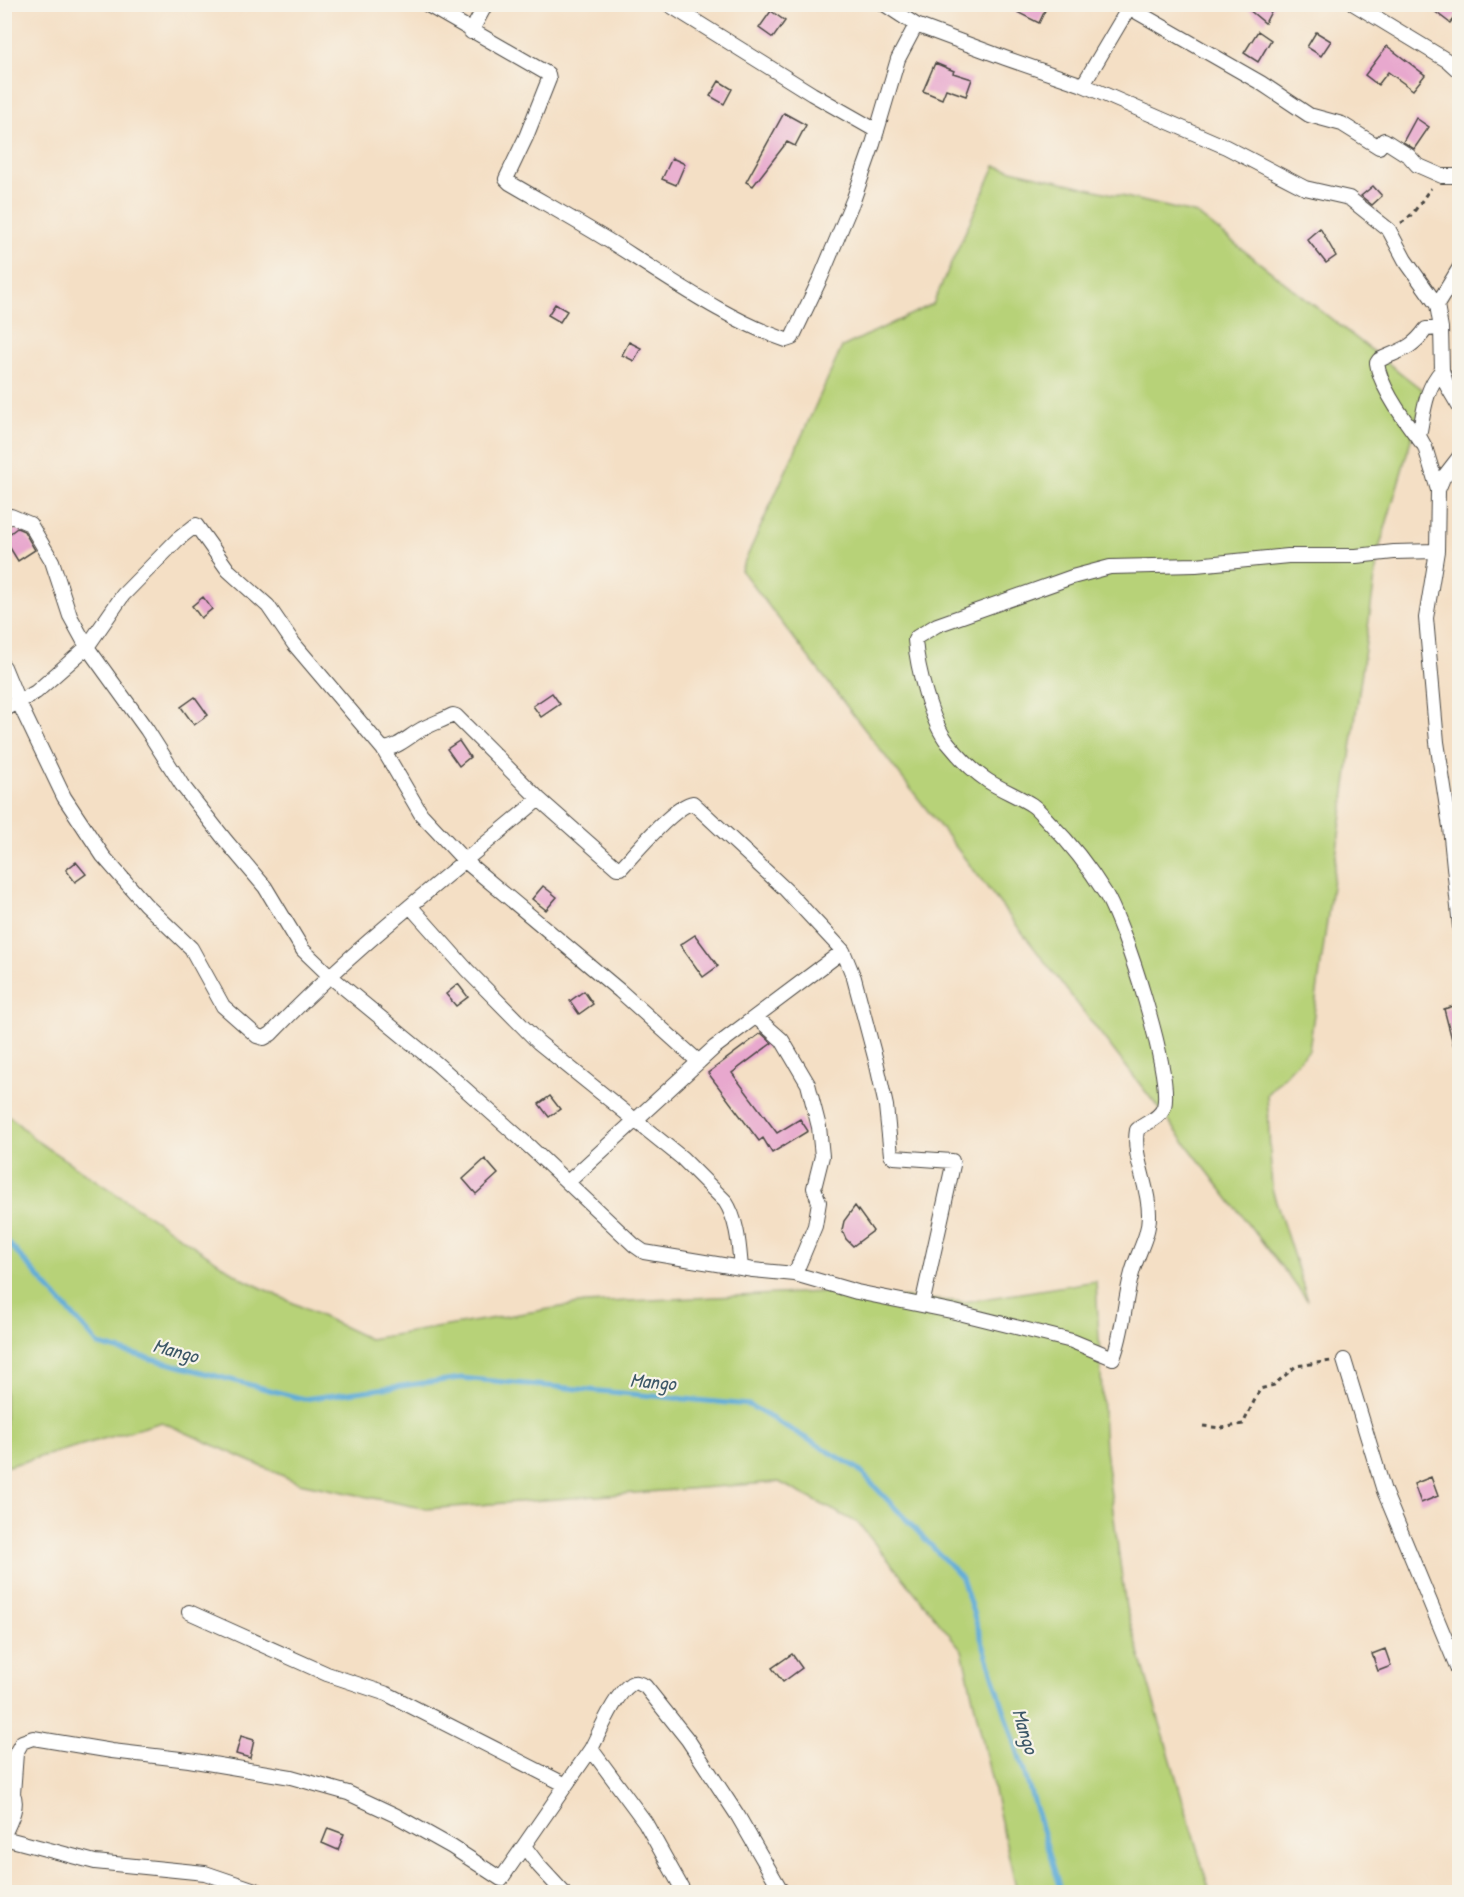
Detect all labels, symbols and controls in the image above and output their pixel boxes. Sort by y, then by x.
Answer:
water label: Mango [150,1331,203,1370]
water label: Mango [629,1366,679,1398]
water label: Mango [1005,1705,1046,1759]

